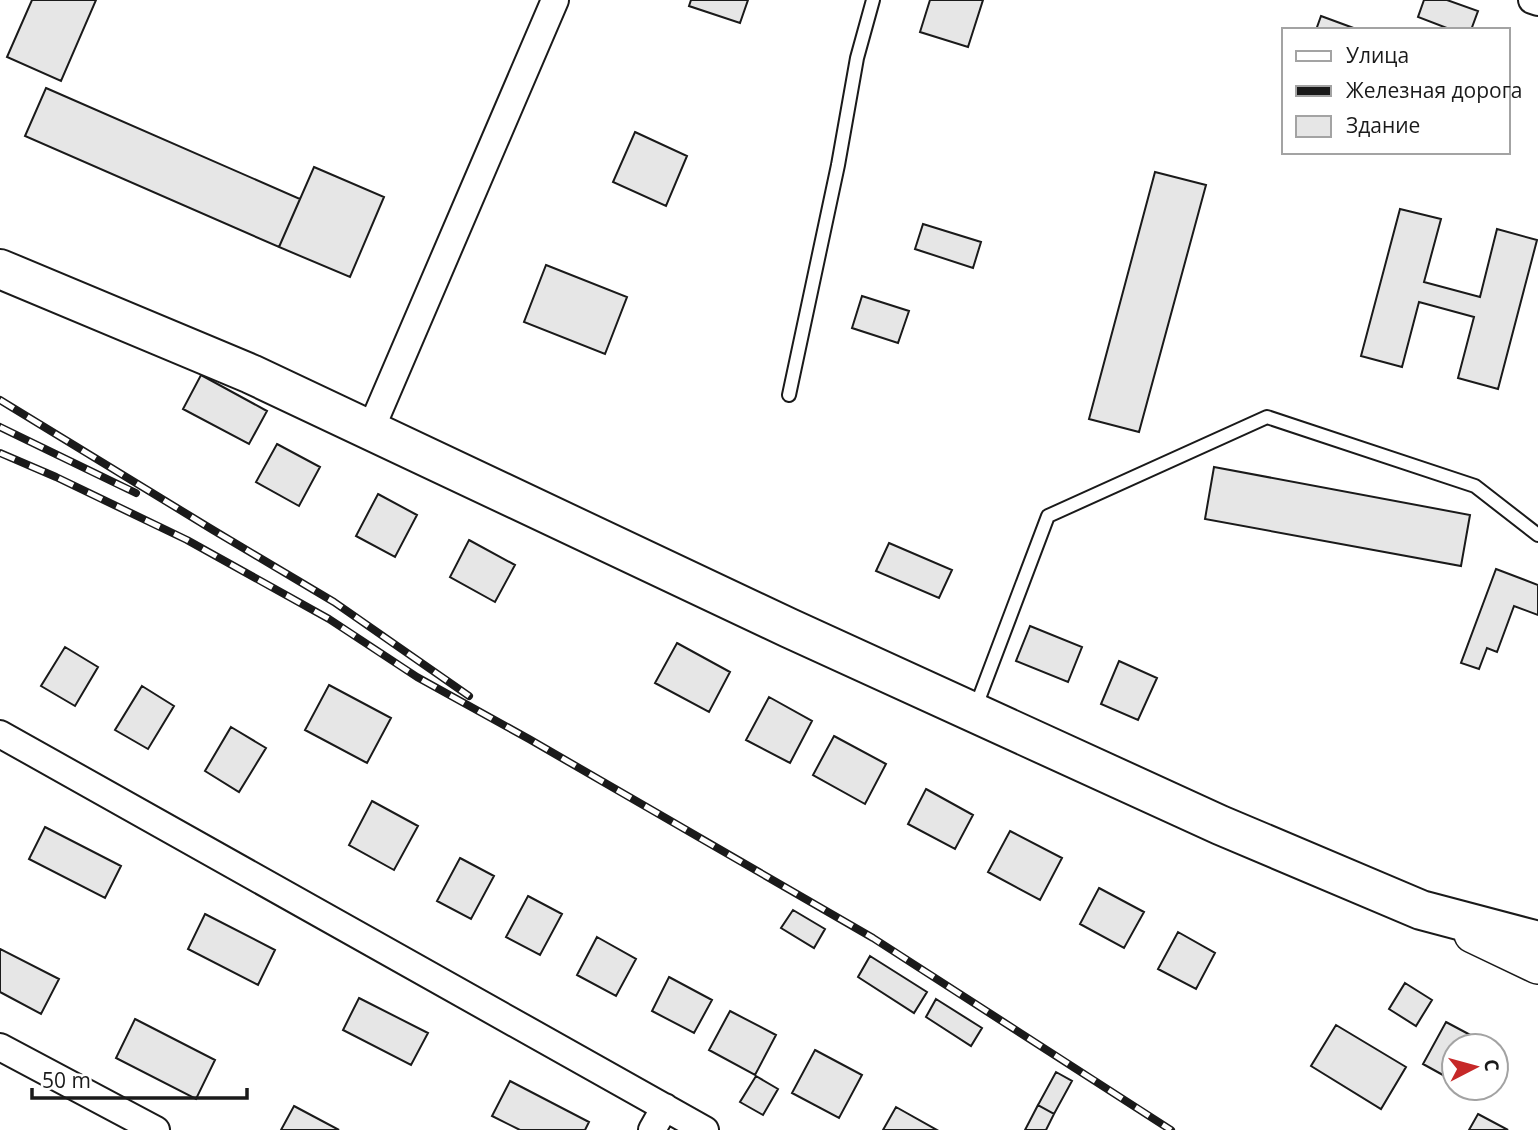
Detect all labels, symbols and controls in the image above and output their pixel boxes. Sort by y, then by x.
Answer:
legend [1282,28,1510,154]
text: Улица [1346,41,1409,69]
text: Железная дорога [1346,76,1522,104]
text: Здание [1346,111,1420,139]
north arrow [1440,1032,1510,1102]
scale bar [32,1056,247,1100]
text: С [1478,1058,1505,1073]
text: 50 m [42,1066,91,1094]

